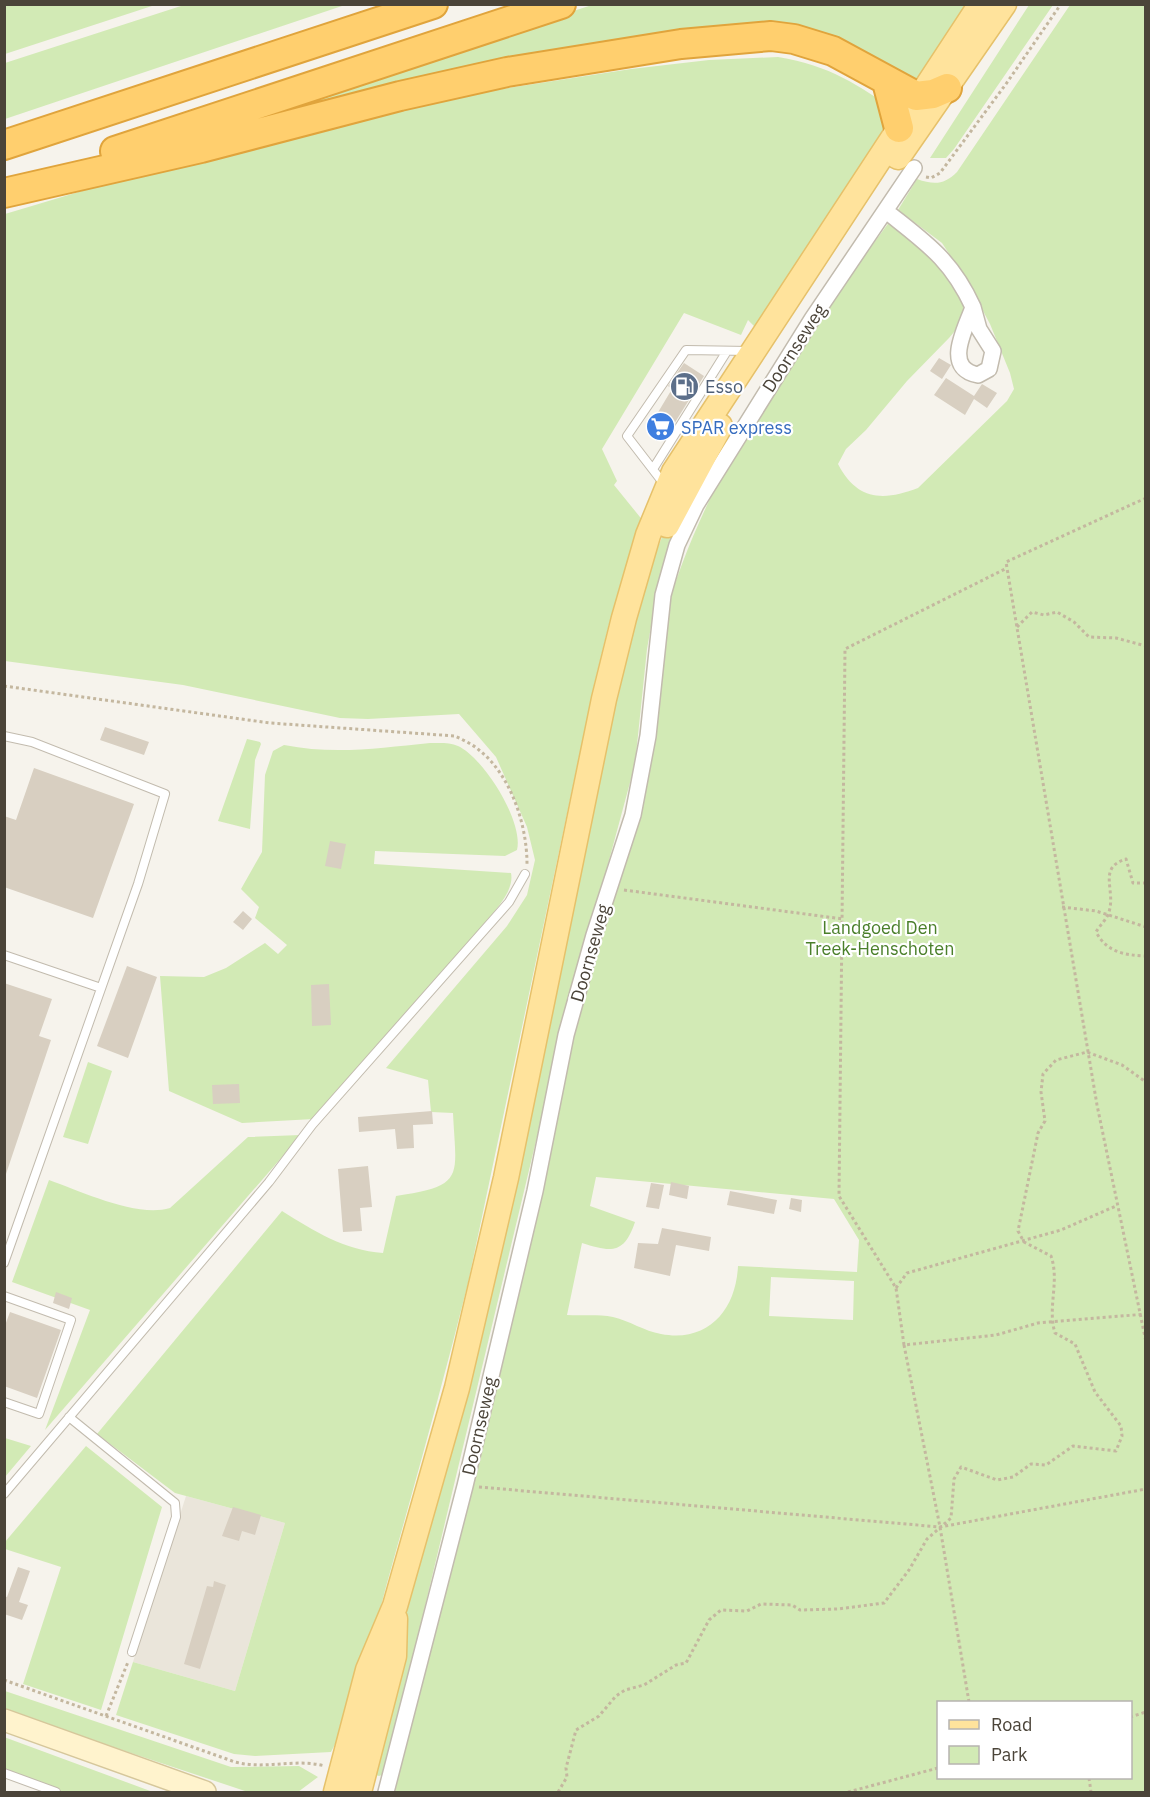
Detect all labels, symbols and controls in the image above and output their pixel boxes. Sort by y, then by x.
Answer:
street label: Doornseweg [757,299,831,397]
fuel station icon: Esso [668,370,700,402]
place label: Esso [705,375,743,398]
supermarket icon: SPAR express [644,411,676,443]
place label: SPAR express [681,416,792,439]
street label: Doornseweg [565,901,615,1005]
park label: Landgoed Den Treek-Henschoten [806,916,954,960]
street label: Doornseweg [456,1374,502,1478]
legend [937,1701,1132,1779]
text: Road [991,1713,1032,1736]
text: Park [991,1743,1028,1766]

